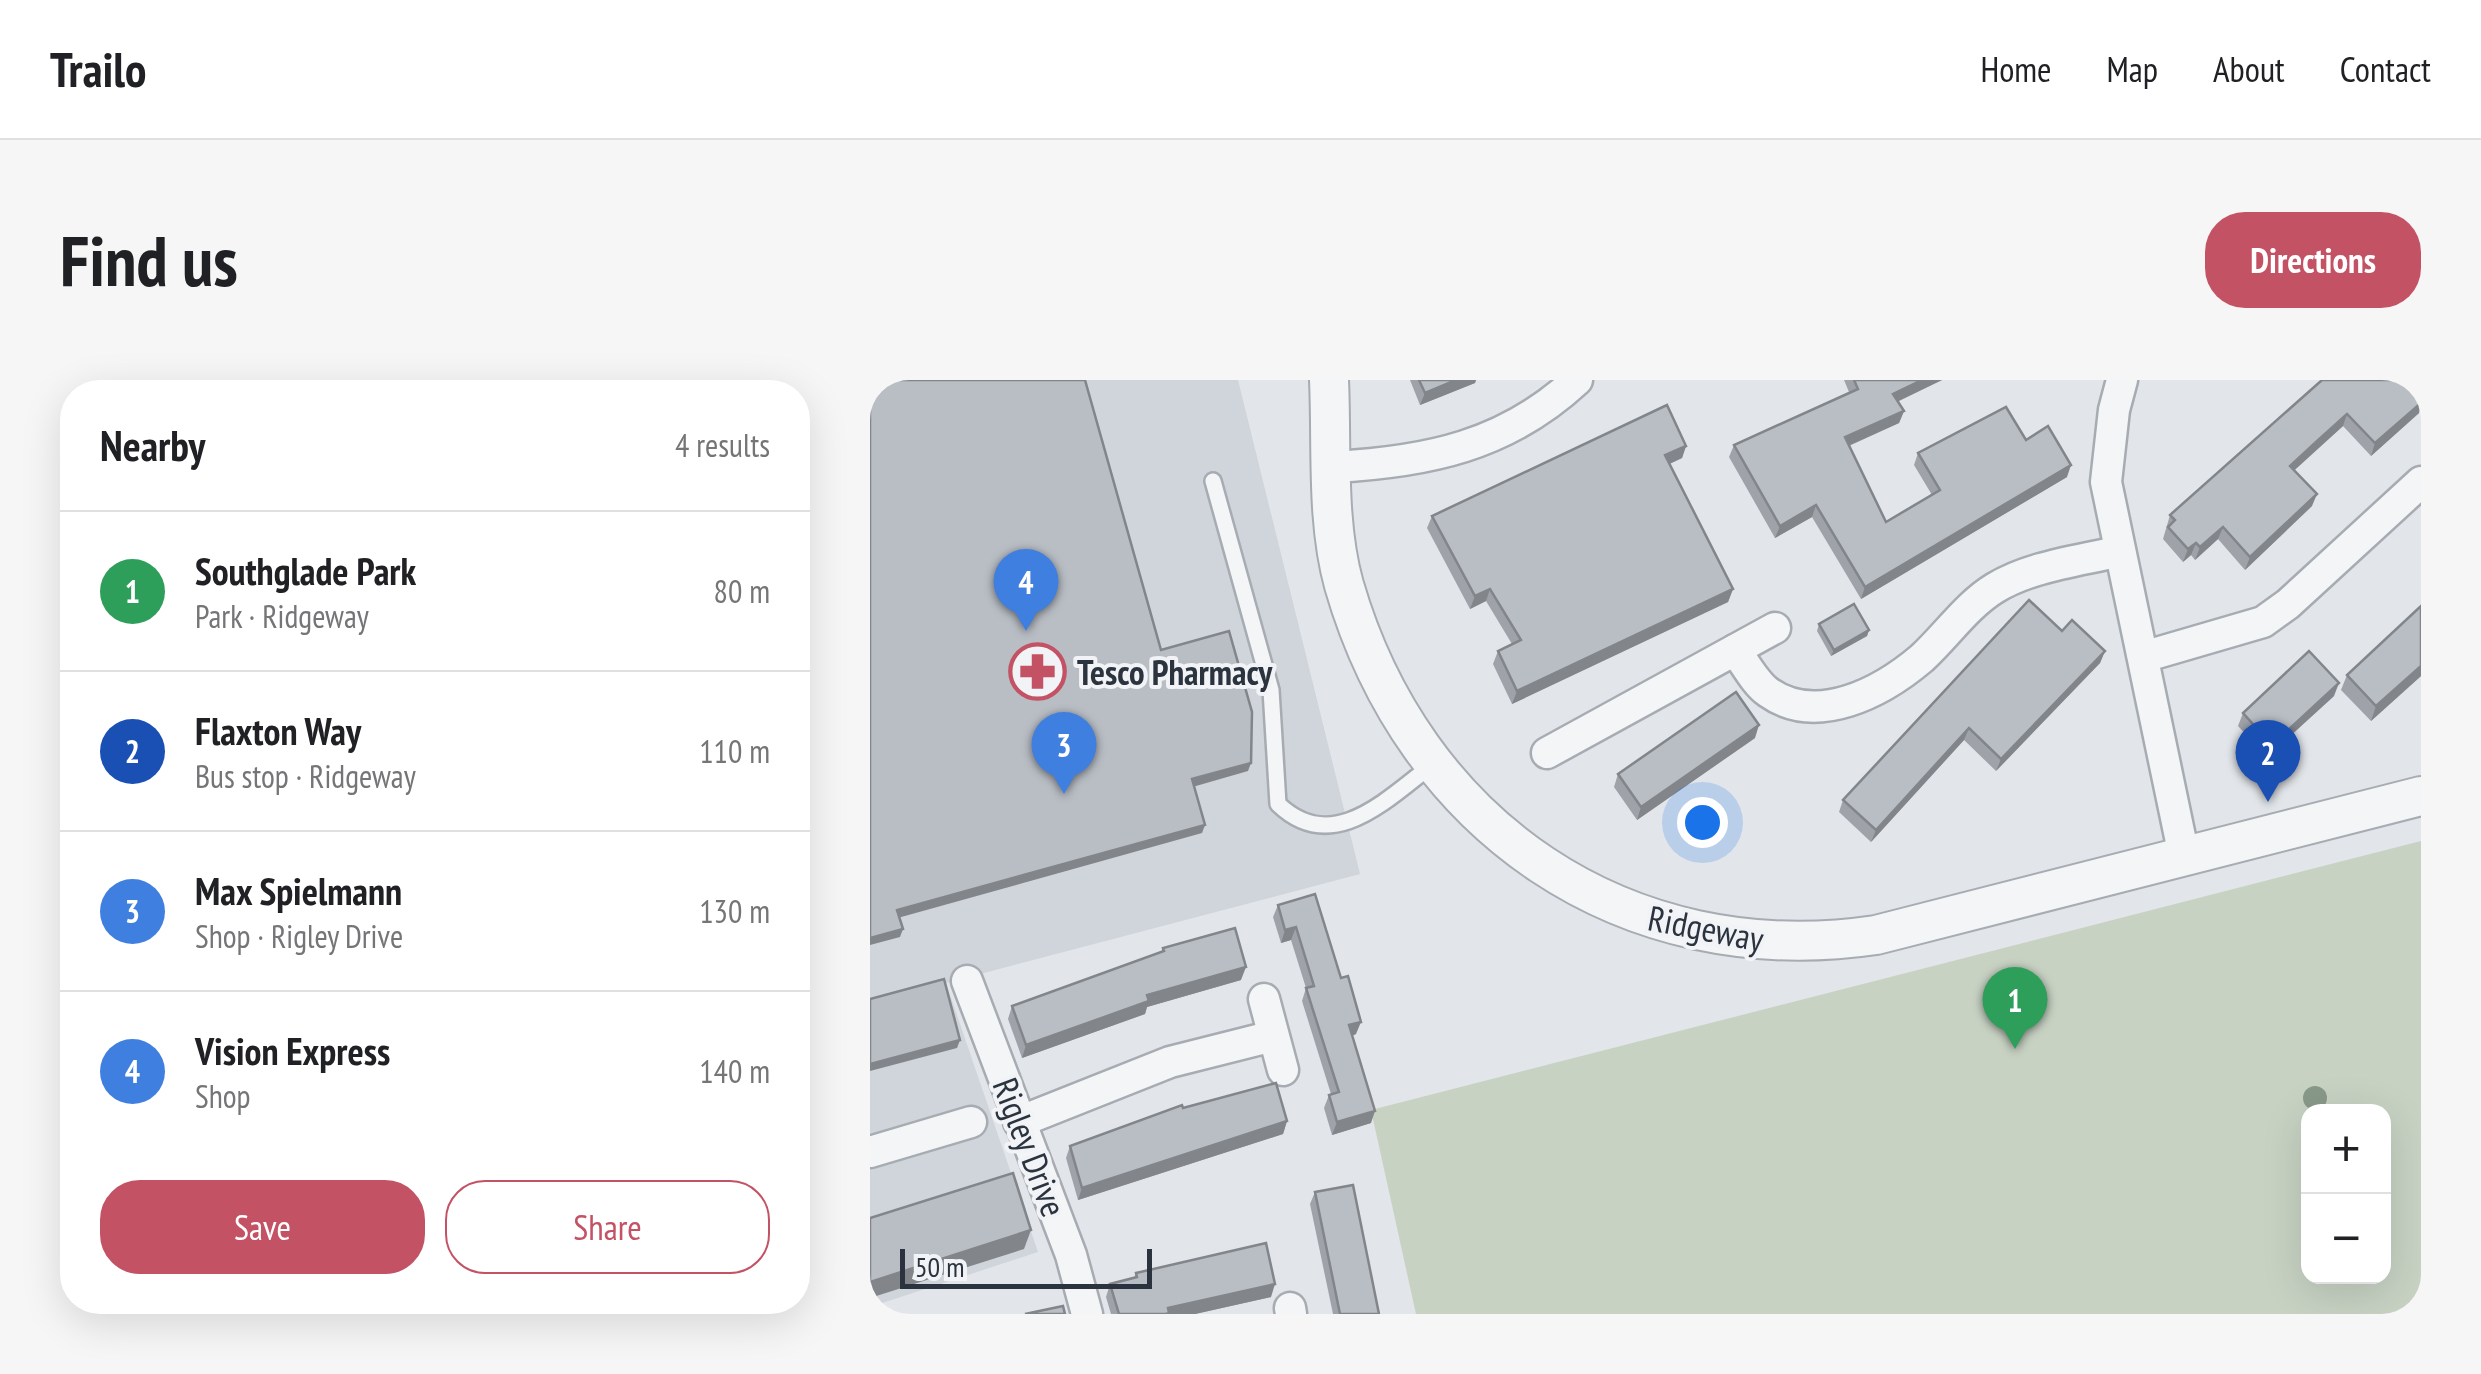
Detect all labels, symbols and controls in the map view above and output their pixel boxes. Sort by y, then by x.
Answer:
text: Trailo [50,38,146,100]
text: Home [1980,46,2052,92]
text: Map [2107,46,2158,92]
text: About [2213,46,2285,92]
text: Contact [2340,46,2431,92]
button: Directions [2205,212,2421,308]
text: Find us [60,215,238,305]
text: Nearby [100,418,205,473]
text: 4 results [675,424,770,466]
text: Southglade Park [195,546,416,595]
pin: 4 [994,548,1058,631]
text: 1 [125,570,140,612]
text: 80 m [714,570,770,612]
text: Park · Ridgeway [195,595,369,637]
pharmacy icon: Tesco Pharmacy [1008,642,1068,702]
place label: Tesco Pharmacy [1077,649,1273,695]
text: Flaxton Way [195,706,361,755]
pin: 3 [1032,712,1096,794]
pin: 2 [2236,720,2300,802]
text: 2 [125,730,140,772]
text: 110 m [699,730,770,772]
text: Bus stop · Ridgeway [195,755,416,797]
your location [1677,797,1728,848]
text: Max Spielmann [195,866,402,915]
text: 3 [125,890,140,932]
text: 130 m [699,890,770,932]
street label: Ridgeway [1644,894,1768,962]
text: Shop · Rigley Drive [195,915,403,957]
pin: 1 [1982,966,2048,1049]
text: Vision Express [195,1026,390,1075]
text: 4 [125,1050,140,1092]
text: 140 m [699,1050,770,1092]
street label: Rigley Drive [983,1071,1077,1223]
text: Shop [195,1075,251,1117]
map controls [2301,1104,2391,1284]
button: + [2301,1104,2391,1194]
button: Save [100,1180,425,1274]
button: Share [445,1180,770,1274]
button: − [2301,1194,2391,1284]
scale bar [900,1244,1152,1288]
text: 50 m [915,1248,964,1285]

